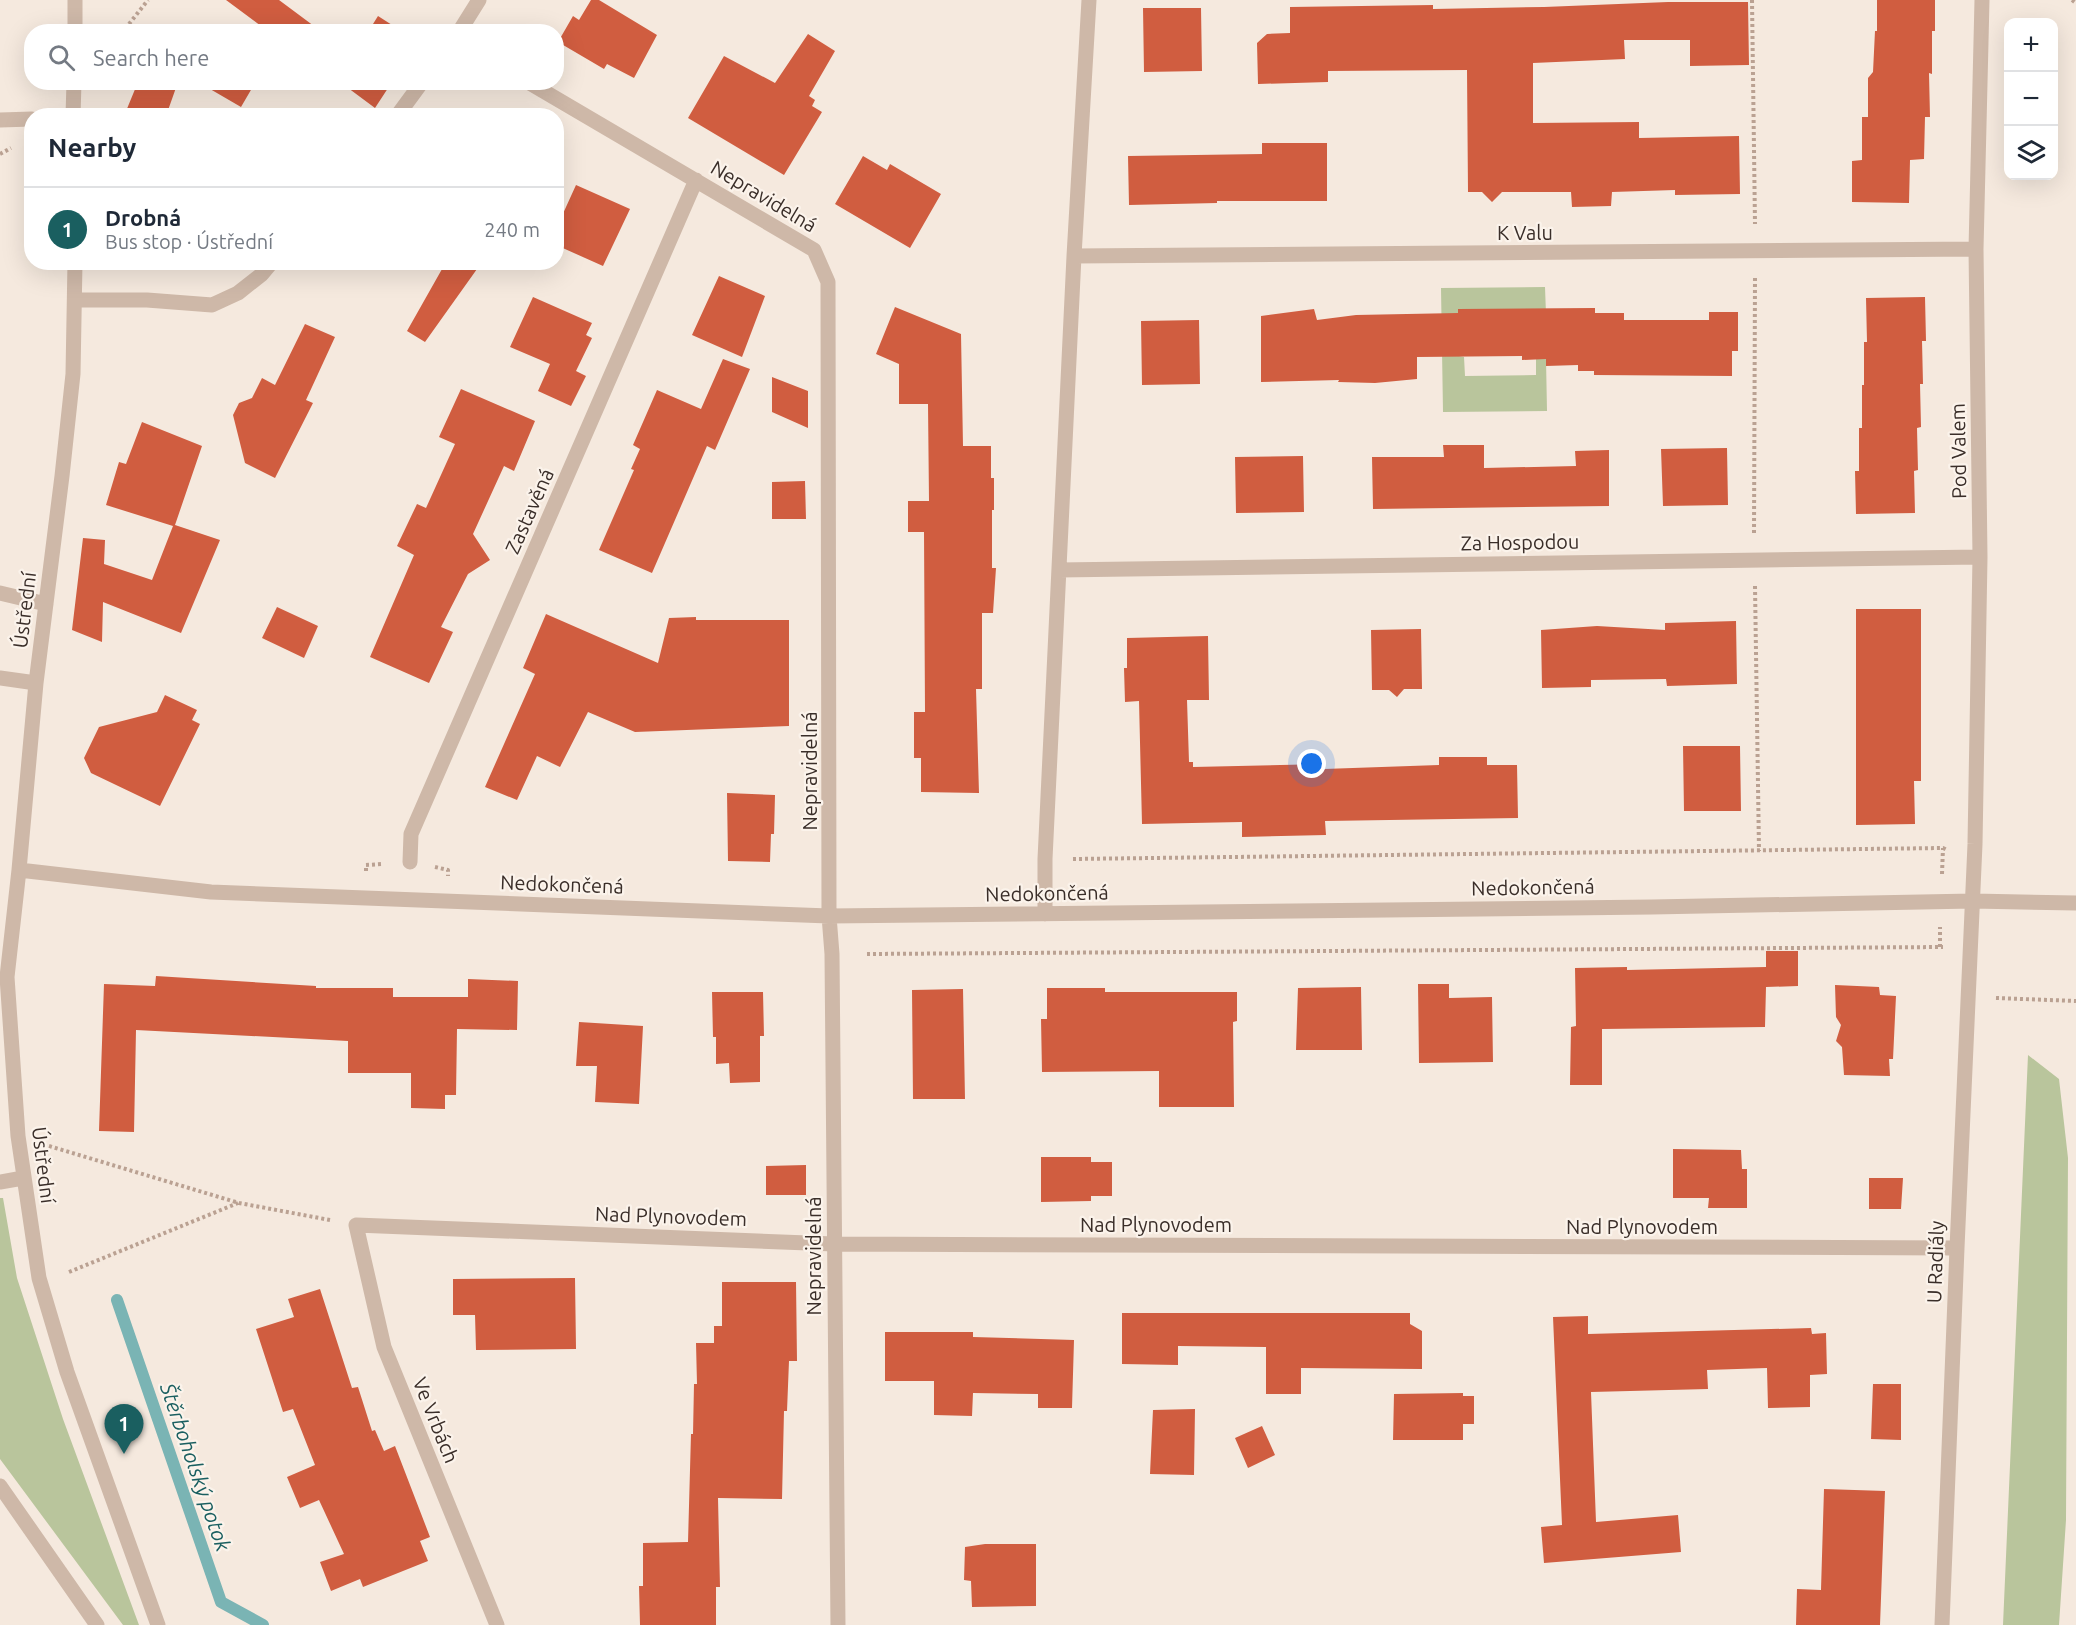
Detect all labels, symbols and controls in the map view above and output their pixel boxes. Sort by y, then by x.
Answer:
map controls [2004,18,2058,180]
button: + [2004,18,2058,72]
search box [24,24,564,90]
icon: search [45,41,78,74]
text: Search here [93,45,209,70]
button: − [2004,72,2058,126]
button: layers [2004,126,2058,180]
text: Nearby [48,133,136,162]
street label: Nepravidelná [707,155,821,237]
text: Drobná [105,205,181,230]
text: 1 [62,218,73,241]
text: 240 m [484,218,540,241]
street label: K Valu [1497,221,1553,244]
text: Bus stop · Ústřední [105,230,273,253]
street label: Pod Valem [1946,403,1970,499]
street label: Zastavěná [500,465,558,557]
street label: Za Hospodou [1460,529,1580,555]
street label: Ústřední [8,569,40,650]
street label: Nepravidelná [798,711,821,831]
your location [1297,749,1326,778]
street label: Nedokončená [500,870,624,898]
street label: Nedokončená [1471,874,1595,900]
street label: Nedokončená [985,880,1109,906]
street label: Ústřední [28,1125,60,1206]
street label: Nepravidelná [802,1196,825,1316]
street label: Nad Plynovodem [595,1202,747,1230]
street label: Nad Plynovodem [1080,1213,1232,1236]
street label: Nad Plynovodem [1566,1215,1718,1238]
street label: U Radiály [1922,1220,1948,1304]
street label: Ve Vrbách [408,1374,464,1466]
water label: Štěrboholský potok [156,1379,236,1555]
pin: 1 [104,1404,144,1454]

